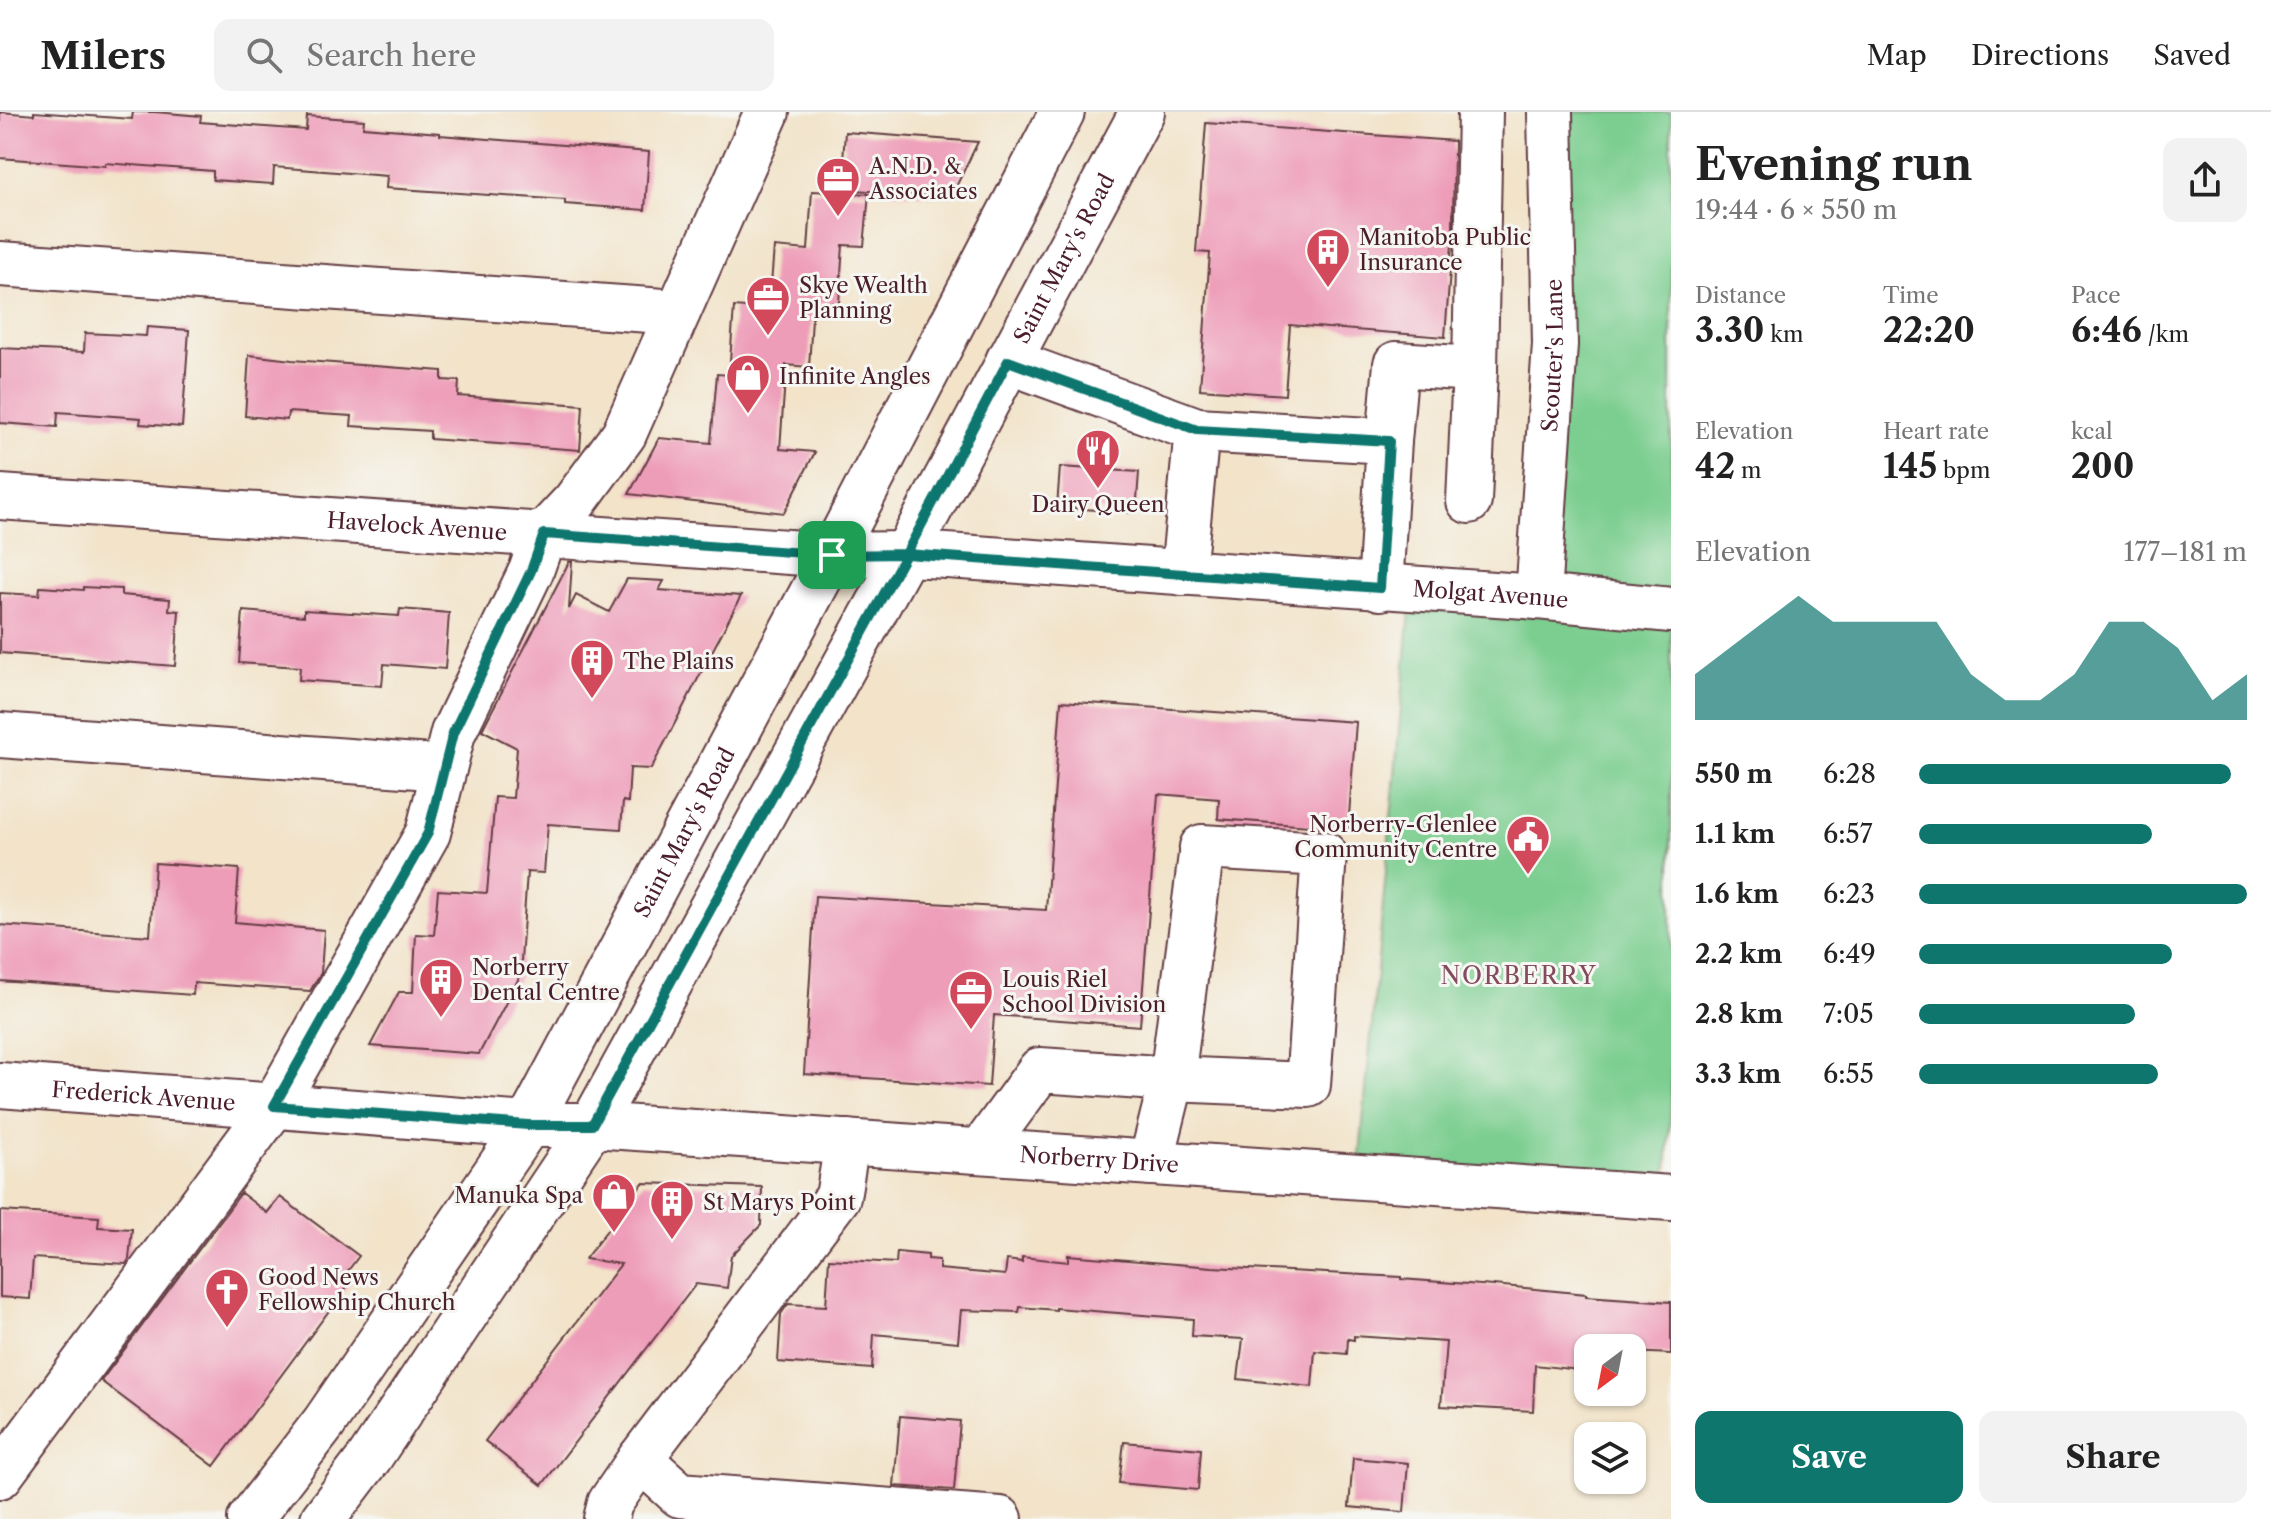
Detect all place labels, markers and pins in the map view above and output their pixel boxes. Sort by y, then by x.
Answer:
place label: A.N.D. & Associates [868,153,977,205]
office icon: A.N.D. & Associates [814,155,862,218]
place label: Manitoba Public Insurance [1359,224,1531,276]
building icon: Manitoba Public Insurance [1304,226,1352,289]
place label: Skye Wealth Planning [799,272,928,324]
office icon: Skye Wealth Planning [744,274,792,337]
shop icon: Infinite Angles [724,352,772,415]
place label: Infinite Angles [779,363,931,390]
restaurant icon: Dairy Queen [1074,427,1122,490]
place label: Dairy Queen [1031,491,1165,518]
pin [798,521,866,589]
building icon: The Plains [568,637,616,700]
place label: The Plains [623,648,734,675]
place label: Norberry-Glenlee Community Centre [1294,811,1497,863]
public building icon: Norberry-Glenlee Community Centre [1504,813,1552,876]
place label: Norberry Dental Centre [472,954,620,1006]
building icon: Norberry Dental Centre [417,956,465,1019]
place label: Louis Riel School Division [1002,966,1167,1018]
office icon: Louis Riel School Division [947,968,995,1031]
shop icon: Manuka Spa [590,1171,638,1234]
building icon: St Marys Point [648,1178,696,1241]
place label: Manuka Spa [454,1182,583,1209]
place label: St Marys Point [703,1189,856,1216]
place label: Good News Fellowship Church [258,1264,456,1316]
church icon: Good News Fellowship Church [203,1266,251,1329]

